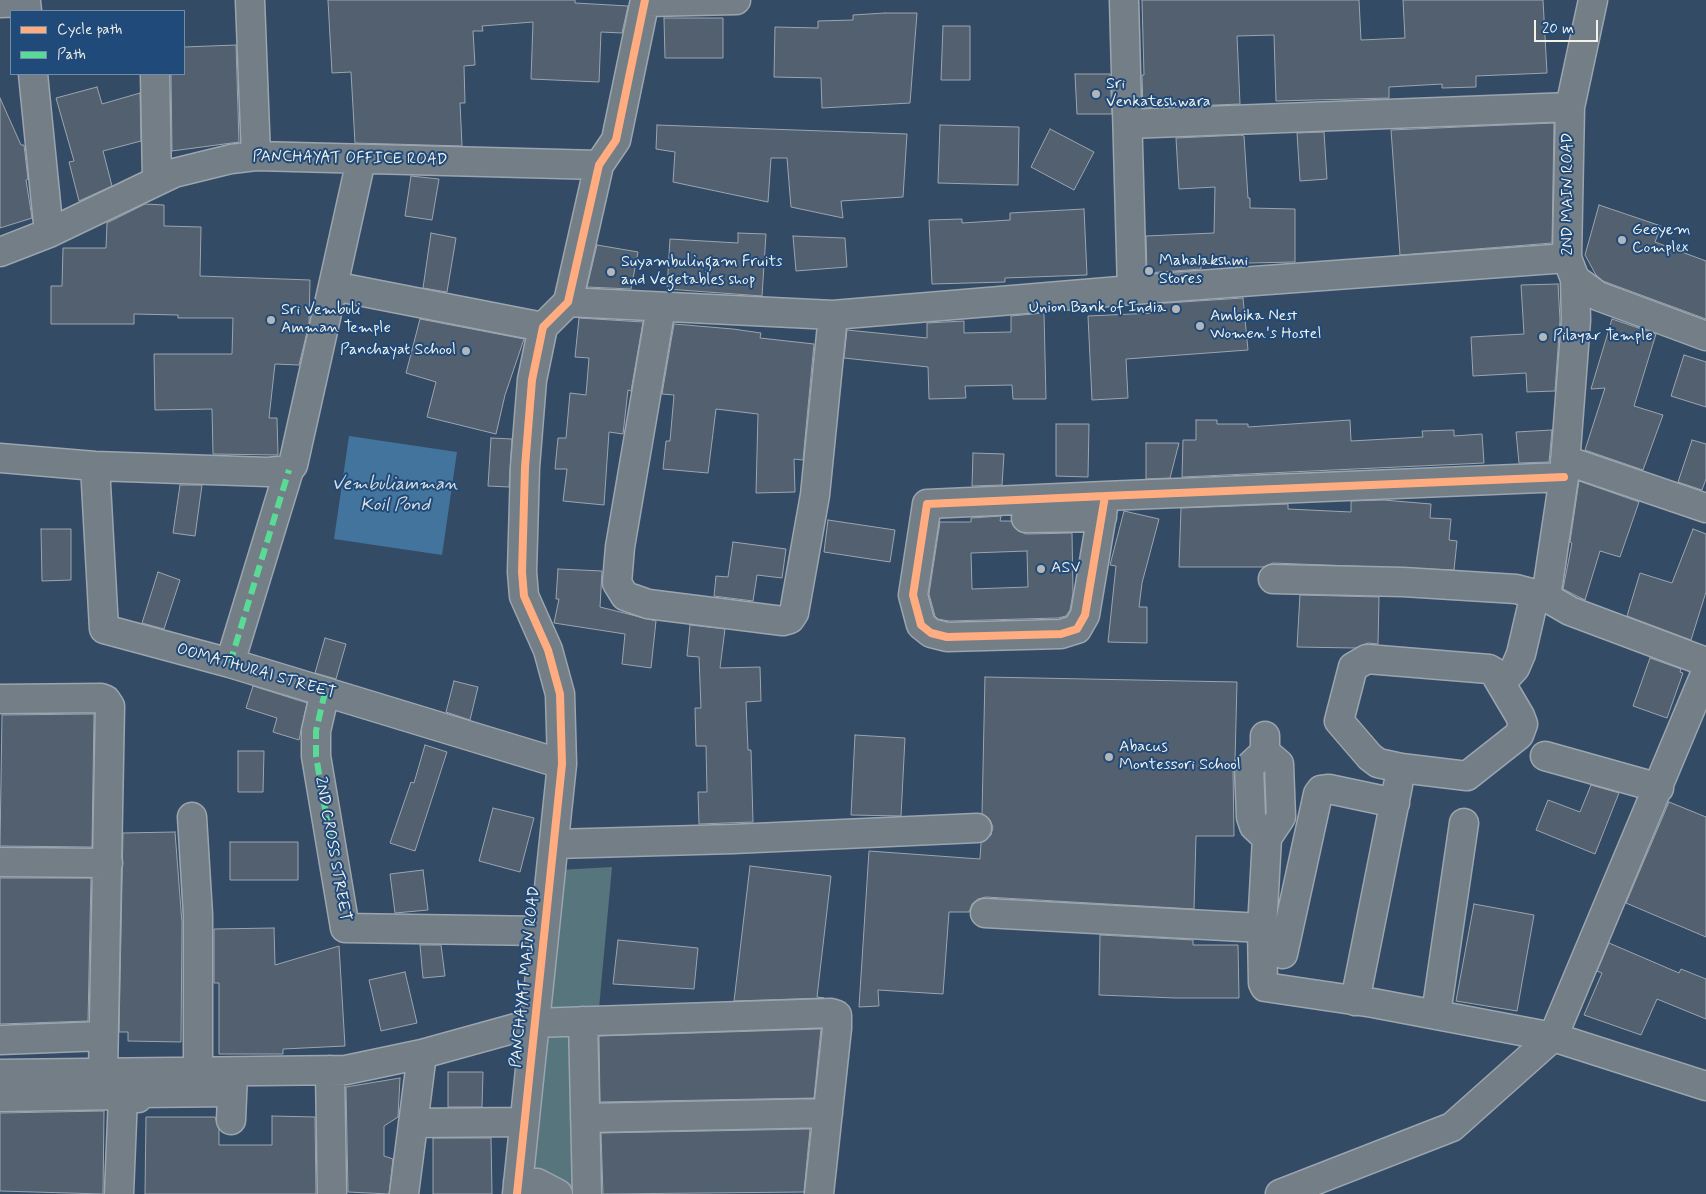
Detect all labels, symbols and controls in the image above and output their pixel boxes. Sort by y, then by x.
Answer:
legend [10,10,185,75]
scale bar [1536,10,1600,42]
text: 20 m [1542,19,1574,39]
text: Cycle path [57,20,122,40]
text: Path [57,45,86,65]
place label: Sri Venkateshwara [1106,75,1211,113]
marker: Sri Venkateshwara [1090,88,1102,100]
street label: 2ND MAIN ROAD [1559,133,1579,255]
street label: PANCHAYAT OFFICE ROAD [252,148,448,170]
place label: Geeyem Complex [1632,221,1691,259]
marker: Geeyem Complex [1616,234,1628,246]
place label: Mahalakshmi Stores [1159,252,1248,290]
place label: Suyambulingam Fruits and Vegetables shop [621,253,783,291]
marker: Mahalakshmi Stores [1143,265,1155,277]
marker: Suyambulingam Fruits and Vegetables shop [605,266,617,278]
place label: Union Bank of India [1029,299,1166,319]
place label: Sri Vembuli Amman Temple [281,301,391,339]
marker: Union Bank of India [1170,303,1182,315]
place label: Ambika Nest Women's Hostel [1210,307,1321,345]
marker: Sri Vembuli Amman Temple [265,314,277,326]
marker: Ambika Nest Women's Hostel [1194,320,1206,332]
place label: Pilayar Temple [1553,327,1653,347]
marker: Pilayar Temple [1537,331,1549,343]
place label: Panchayat School [340,341,456,361]
marker: Panchayat School [460,345,472,357]
water label: Vembuliamman Koil Pond [332,474,458,516]
place label: ASV [1051,559,1081,579]
marker: ASV [1035,563,1047,575]
street label: OOMATHURAI STREET [174,640,338,704]
place label: Abacus Montessori School [1119,738,1241,776]
marker: Abacus Montessori School [1103,751,1115,763]
street label: 2ND CROSS STREET [310,775,354,923]
street label: PANCHAYAT MAIN ROAD [507,885,545,1069]

